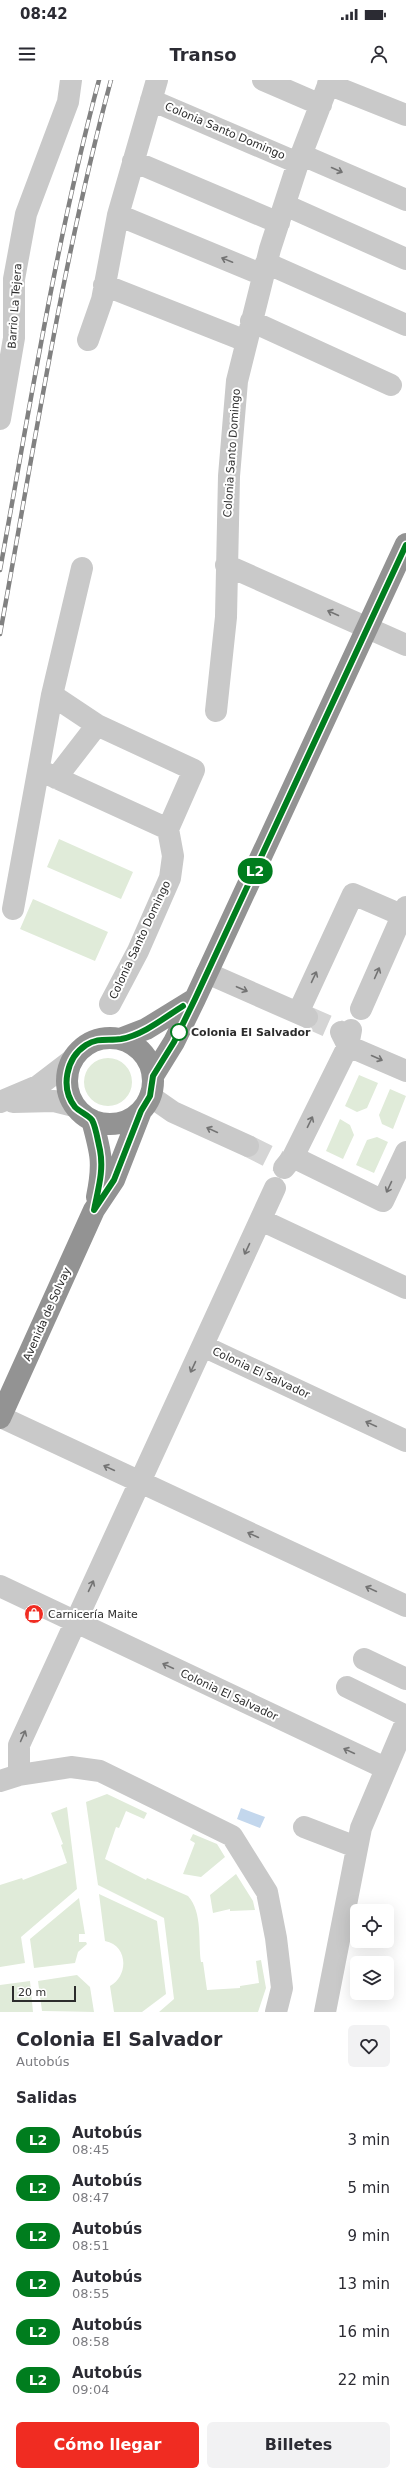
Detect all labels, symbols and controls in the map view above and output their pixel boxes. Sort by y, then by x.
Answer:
text: 08:42 [20,5,68,23]
icon: menu [16,43,38,65]
icon: person [368,43,390,65]
text: Transo [169,44,237,65]
street label: Colonia Santo Domingo [163,100,287,162]
one-way arrow [331,167,343,174]
one-way arrow [221,255,233,263]
street label: Barrio La Tejera [6,263,24,349]
street label: Colonia Santo Domingo [221,388,243,518]
one-way arrow [327,609,339,616]
line badge: L2 [237,858,273,884]
text: L2 [246,863,264,879]
street label: Colonia Santo Domingo [107,878,173,1001]
one-way arrow [374,967,381,979]
one-way arrow [311,972,318,984]
one-way arrow [236,986,248,993]
marker: Colonia El Salvador [170,1023,188,1041]
place label: Colonia El Salvador [191,1026,311,1039]
one-way arrow [370,1055,382,1063]
one-way arrow [307,1117,314,1129]
one-way arrow [207,1126,219,1133]
one-way arrow [385,1181,392,1193]
one-way arrow [243,1242,250,1254]
street label: Avenida de Solvay [20,1265,74,1363]
street label: Colonia El Salvador [210,1345,312,1402]
one-way arrow [189,1360,196,1372]
one-way arrow [365,1420,377,1427]
one-way arrow [104,1464,116,1471]
one-way arrow [247,1531,259,1538]
one-way arrow [88,1581,95,1593]
one-way arrow [365,1585,377,1593]
shop icon: Carnicería Maite [23,1603,45,1625]
place label: Carnicería Maite [48,1608,138,1621]
one-way arrow [163,1662,175,1669]
street label: Colonia El Salvador [178,1667,280,1724]
one-way arrow [20,1731,27,1743]
one-way arrow [344,1747,356,1754]
map controls [350,1904,394,2000]
button: locate [350,1904,394,1948]
button: layers [350,1956,394,2000]
scale bar [12,1984,76,2003]
text: 20 m [18,1986,46,1999]
button: heart [348,2025,390,2067]
text: Colonia El Salvador [16,2028,222,2050]
text: Autobús [16,2054,69,2069]
text: Salidas [16,2089,77,2107]
text: Autobús [72,2124,142,2142]
text: 3 min [347,2131,390,2149]
text: L2 [29,2132,47,2148]
text: 08:45 [72,2142,109,2157]
text: Autobús [72,2172,142,2190]
text: 5 min [347,2179,390,2197]
text: L2 [29,2180,47,2196]
text: 08:47 [72,2190,109,2205]
text: Autobús [72,2220,142,2238]
text: 9 min [347,2227,390,2245]
text: L2 [29,2228,47,2244]
text: 08:51 [72,2238,109,2253]
text: Autobús [72,2268,142,2286]
text: 13 min [338,2275,390,2293]
text: L2 [29,2276,47,2292]
text: 08:55 [72,2286,109,2301]
text: Autobús [72,2316,142,2334]
text: 16 min [338,2323,390,2341]
text: L2 [29,2324,47,2340]
text: 08:58 [72,2334,109,2349]
text: Autobús [72,2364,142,2382]
text: 22 min [338,2371,390,2389]
text: L2 [29,2372,47,2388]
text: 09:04 [72,2382,109,2397]
button: Cómo llegar [16,2422,199,2468]
button: Billetes [207,2422,390,2468]

